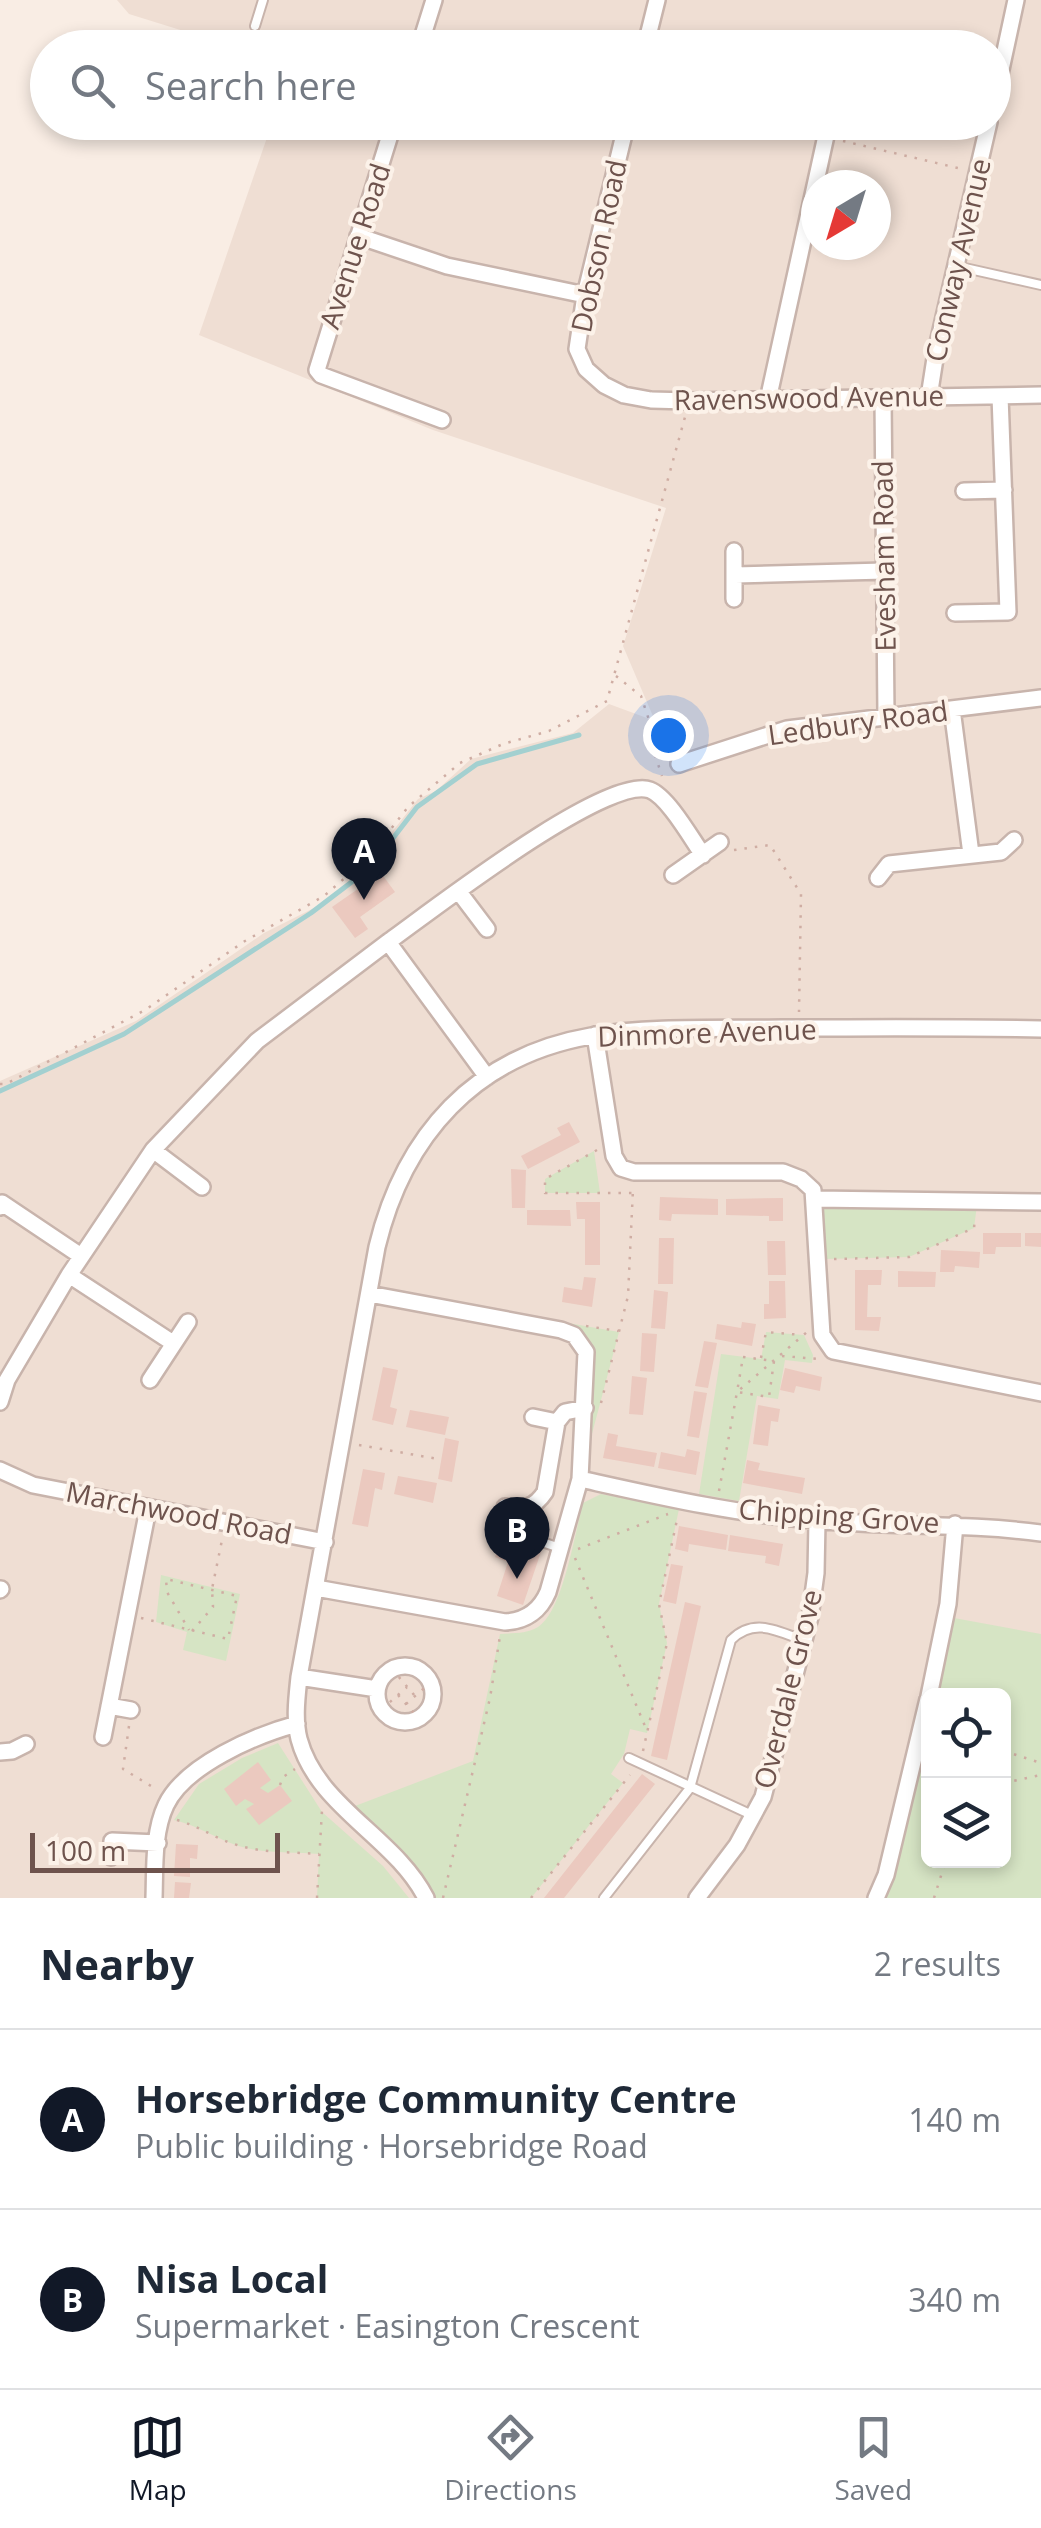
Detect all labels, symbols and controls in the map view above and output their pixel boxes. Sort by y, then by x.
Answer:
search box [30,30,1011,140]
icon: search [65,58,120,113]
text: Search here [145,59,357,111]
street label: Conway Avenue [915,154,999,365]
street label: Dobson Road [561,156,635,336]
street label: Avenue Road [309,158,399,333]
north arrow [801,170,891,260]
street label: Ravenswood Avenue [673,376,944,418]
street label: Evesham Road [862,460,904,652]
street label: Ledbury Road [765,691,950,753]
your location [643,710,694,761]
pin: A [332,818,396,900]
street label: Dinmore Avenue [597,1009,817,1055]
street label: Marchwood Road [63,1471,295,1553]
street label: Chipping Grove [737,1489,941,1541]
pin: B [484,1496,550,1579]
street label: Overdale Grove [744,1585,830,1792]
map controls [921,1688,1011,1868]
button: locate [921,1688,1011,1778]
button: layers [921,1778,1011,1868]
scale bar [30,1828,280,1872]
text: 100 m [45,1831,126,1869]
text: Nearby [40,1935,194,1992]
text: 2 results [874,1942,1001,1985]
text: Horsebridge Community Centre [135,2072,737,2124]
text: A [61,2098,84,2141]
text: 140 m [908,2098,1001,2141]
text: Public building · Horsebridge Road [135,2124,648,2167]
text: Nisa Local [135,2252,328,2304]
text: B [62,2278,83,2321]
text: 340 m [908,2278,1001,2321]
text: Supermarket · Easington Crescent [135,2304,640,2347]
tab: Map [129,2410,187,2508]
tab: Directions [444,2410,577,2508]
tab: Saved [834,2410,912,2508]

